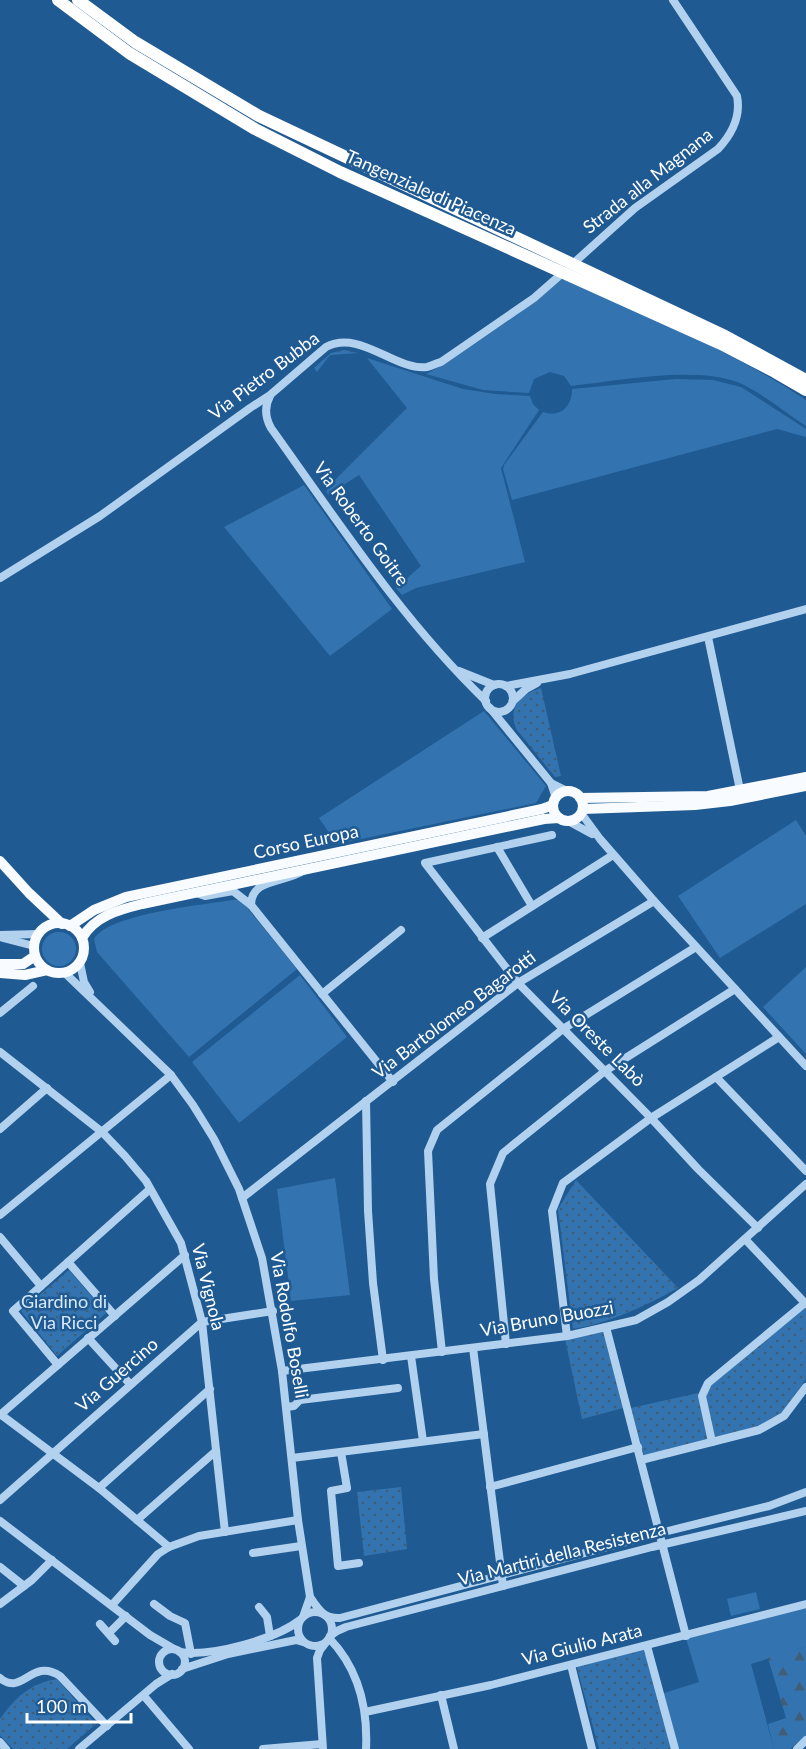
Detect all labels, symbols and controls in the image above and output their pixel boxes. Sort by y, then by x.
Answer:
street label: Strada alla Magnana [578,123,717,238]
street label: Tangenziale di Piacenza [343,145,520,240]
street label: Via Pietro Bubba [204,327,323,424]
street label: Via Roberto Goitre [309,457,414,590]
street label: Corso Europa [251,819,360,863]
street label: Via Bartolomeo Bagarotti [367,946,539,1083]
street label: Via Oreste Labò [545,986,650,1091]
street label: Via Vignola [188,1241,230,1332]
street label: Via Rodolfo Boselli [266,1250,314,1400]
park label: Giardino di Via Ricci [21,1290,107,1333]
street label: Via Bruno Buozzi [478,1295,615,1341]
street label: Via Guercino [71,1332,162,1416]
street label: Via Martiri della Resistenza [456,1517,668,1590]
street label: Via Giulio Arata [519,1618,644,1670]
scale bar [27,1686,130,1724]
text: 100 m [36,1695,87,1717]

